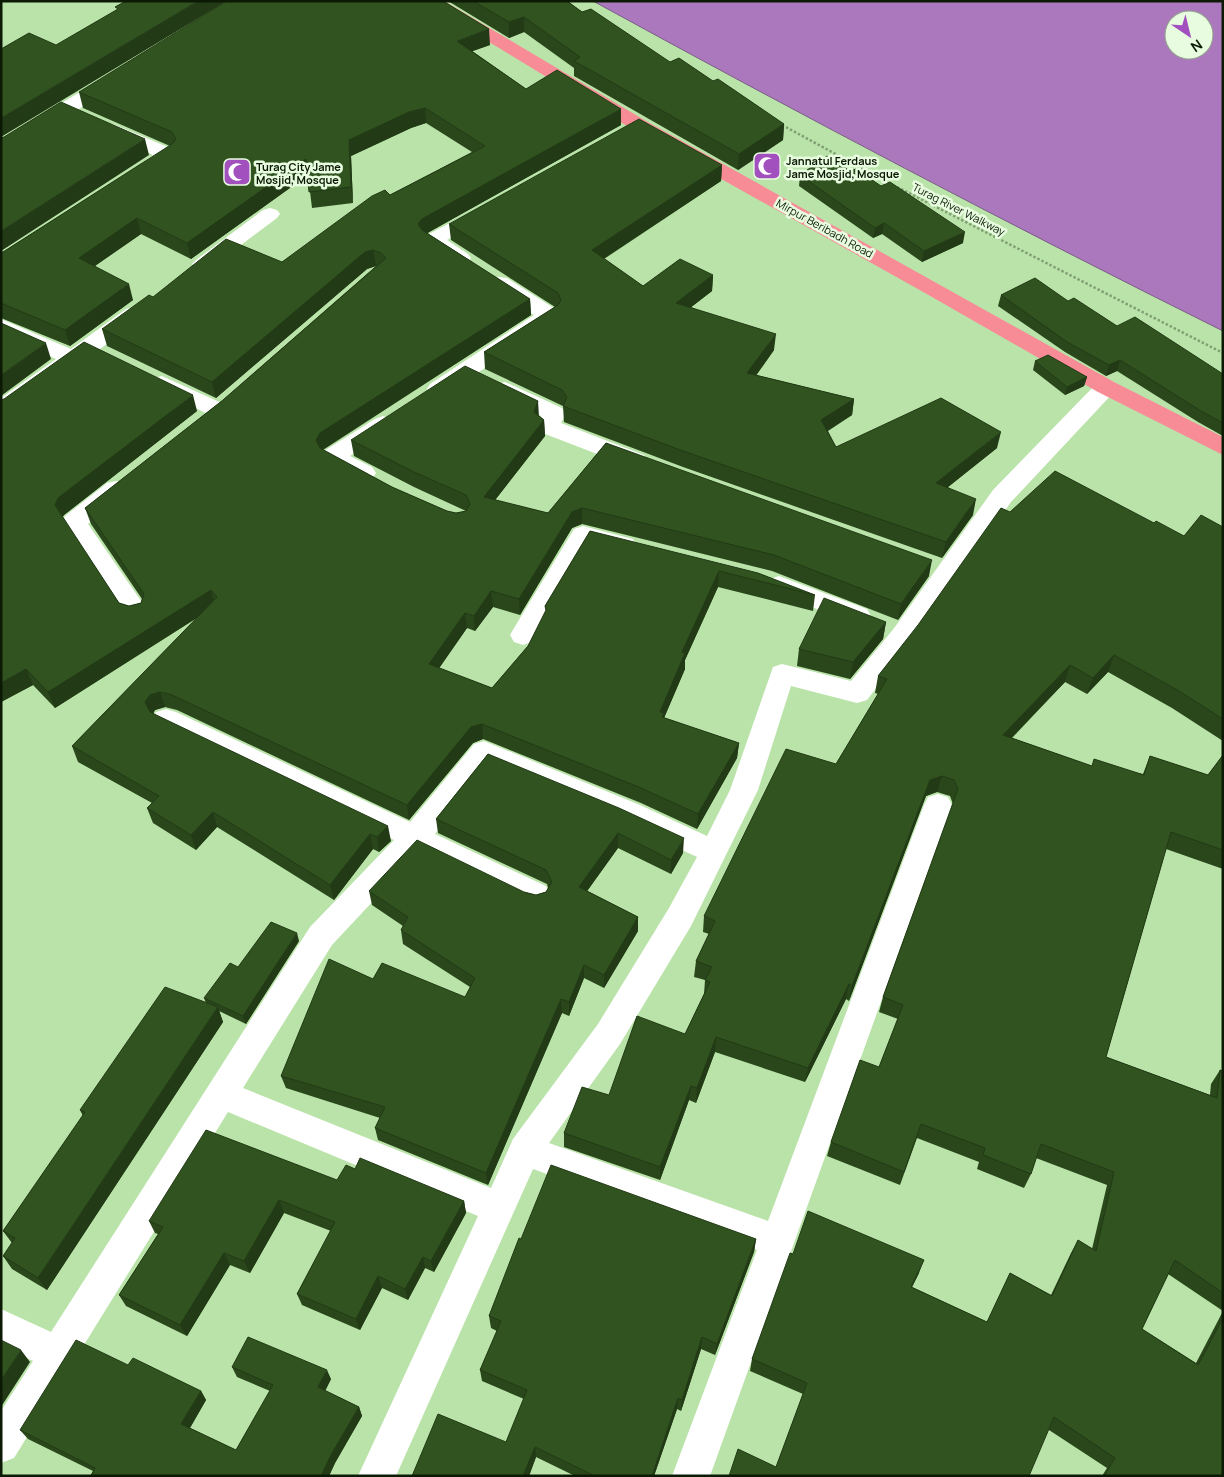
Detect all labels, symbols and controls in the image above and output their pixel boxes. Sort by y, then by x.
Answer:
north arrow [1164,10,1214,60]
text: N [1187,35,1206,57]
mosque icon: Jannatul Ferdaus Jame Mosjid, Mosque [752,151,782,181]
place label: Jannatul Ferdaus Jame Mosjid, Mosque [786,153,900,181]
mosque icon: Turag City Jame Mosjid, Mosque [222,157,252,187]
place label: Turag City Jame Mosjid, Mosque [256,159,341,187]
street label: Turag River Walkway [910,179,1008,239]
street label: Mirpur Beribadh Road [774,195,876,261]

